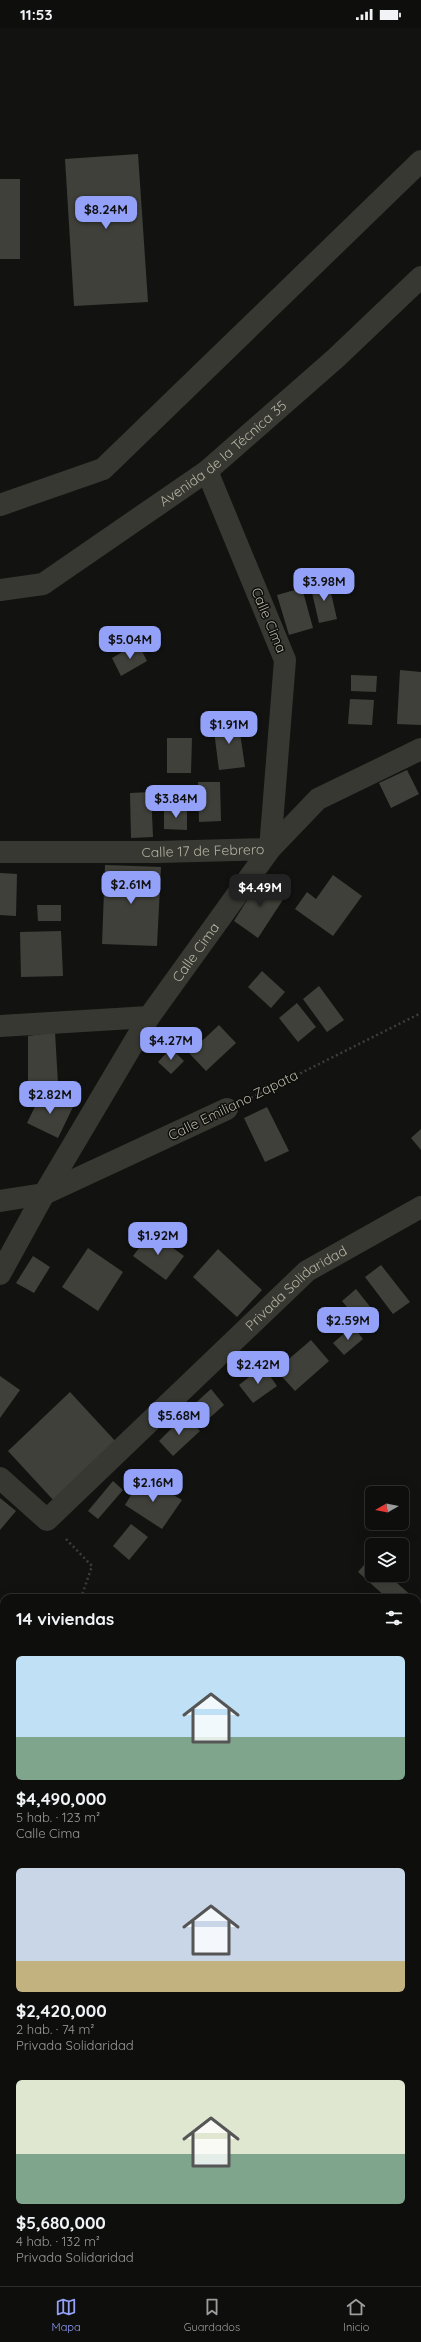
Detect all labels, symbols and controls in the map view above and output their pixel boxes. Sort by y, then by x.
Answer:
text: 11:53 [20,5,52,24]
pin: $8.24M [73,196,139,230]
text: $8.24M [84,201,128,217]
street label: Avenida de la Técnica 35 [156,396,290,510]
pin: $3.98M [291,568,357,602]
text: $3.98M [302,573,346,589]
street label: Calle Cima [247,585,291,655]
pin: $5.04M [97,626,163,660]
text: $5.04M [108,631,152,647]
pin: $1.91M [196,711,262,745]
text: $1.91M [209,716,249,732]
pin: $3.84M [143,785,209,819]
text: $3.84M [154,790,198,806]
street label: Calle 17 de Febrero [142,840,265,861]
pin: $2.61M [98,871,164,905]
pin: $4.49M [227,874,293,908]
text: $2.61M [110,876,152,892]
text: $4.49M [238,879,282,895]
street label: Calle Cima [168,919,223,985]
pin: $4.27M [138,1027,204,1061]
text: $4.27M [149,1032,193,1048]
street label: Calle Emiliano Zapata [165,1066,301,1144]
pin: $2.82M [17,1081,83,1115]
text: $2.82M [28,1086,72,1102]
pin: $1.92M [125,1222,191,1256]
text: $1.92M [137,1227,179,1243]
street label: Privada Solidaridad [241,1241,350,1335]
pin: $2.59M [315,1307,381,1341]
text: $2.59M [326,1312,370,1328]
pin: $2.42M [225,1351,291,1385]
text: $2.42M [236,1356,280,1372]
pin: $5.68M [146,1402,212,1436]
text: $5.68M [158,1407,200,1423]
pin: $2.16M [120,1469,186,1503]
text: $2.16M [133,1474,173,1490]
north arrow [365,1486,409,1530]
map controls [365,1486,409,1582]
button: layers [365,1538,409,1582]
icon: filters [383,1607,405,1629]
text: 14 viviendas [16,1608,114,1629]
icon: home [175,1682,247,1754]
text: $4,490,000 [16,1788,107,1809]
text: 5 hab. · 123 m² [16,1809,100,1825]
text: Calle Cima [16,1825,80,1841]
icon: home [175,1894,247,1966]
text: $2,420,000 [16,2000,107,2021]
text: 2 hab. · 74 m² [16,2021,94,2037]
text: Privada Solidaridad [16,2037,134,2053]
icon: home [175,2106,247,2178]
text: $5,680,000 [16,2212,106,2233]
text: 4 hab. · 132 m² [16,2233,100,2249]
text: Privada Solidaridad [16,2249,134,2265]
tab: Mapa [52,2296,81,2334]
tab: Guardados [184,2296,240,2334]
tab: Inicio [343,2296,369,2334]

